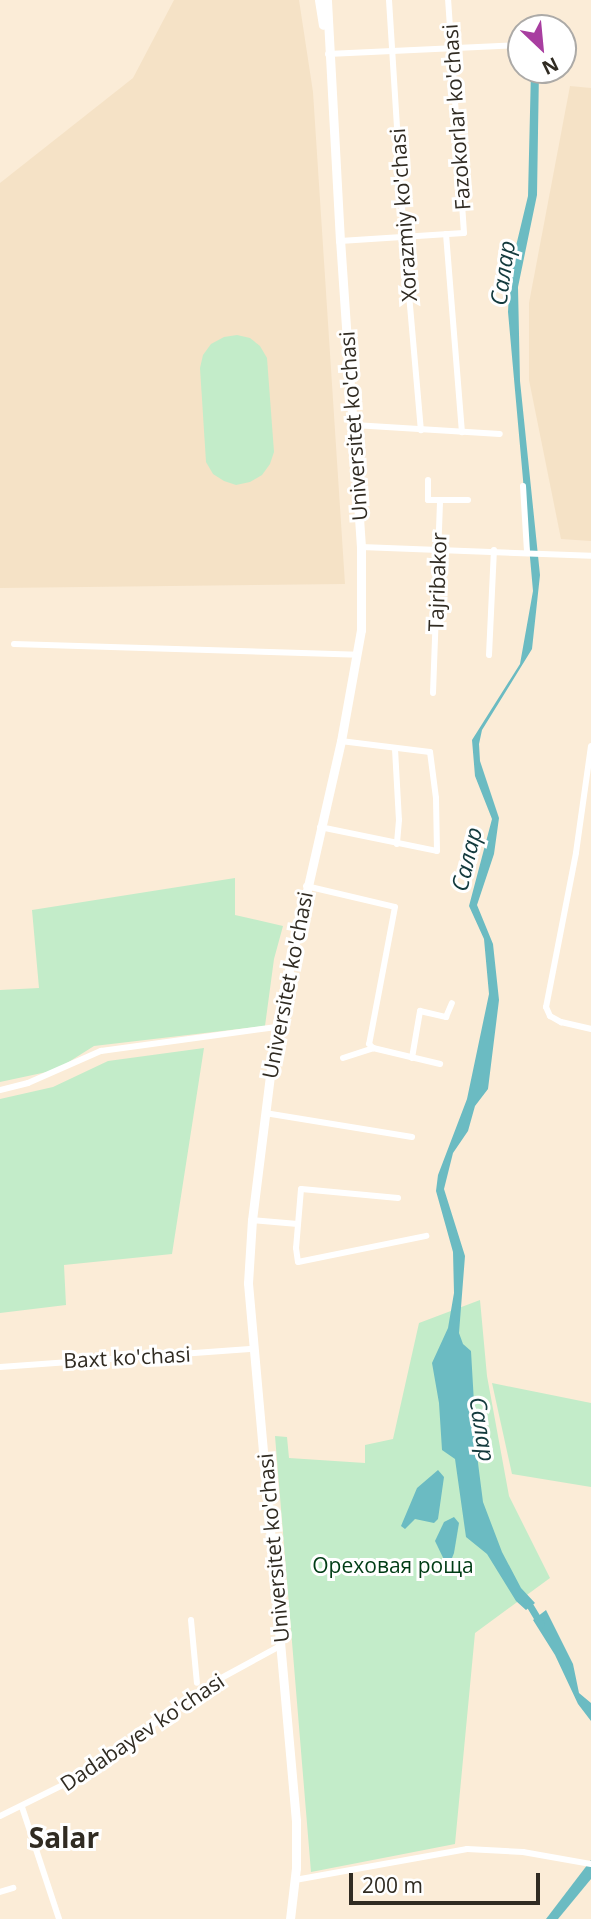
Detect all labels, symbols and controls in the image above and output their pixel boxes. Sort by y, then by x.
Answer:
north arrow [507,14,577,84]
street label: Fazokorlar ko'chasi [437,23,475,211]
text: N [538,51,563,81]
street label: Xorazmiy ko'chasi [384,127,422,303]
water label: Салар [484,239,520,307]
street label: Universitet ko'chasi [334,330,372,522]
street label: Tajribakor [423,532,451,632]
water label: Салар [445,824,487,894]
street label: Universitet ko'chasi [256,889,318,1081]
street label: Baxt ko'chasi [63,1341,191,1373]
water label: Салар [464,1395,502,1463]
street label: Universitet ko'chasi [252,1452,294,1644]
park label: Ореховая роща [312,1552,474,1578]
street label: Dadabayev ko'chasi [55,1668,229,1796]
district label: Salar [29,1820,99,1854]
scale bar [353,1860,544,1904]
text: 200 m [362,1871,423,1899]

